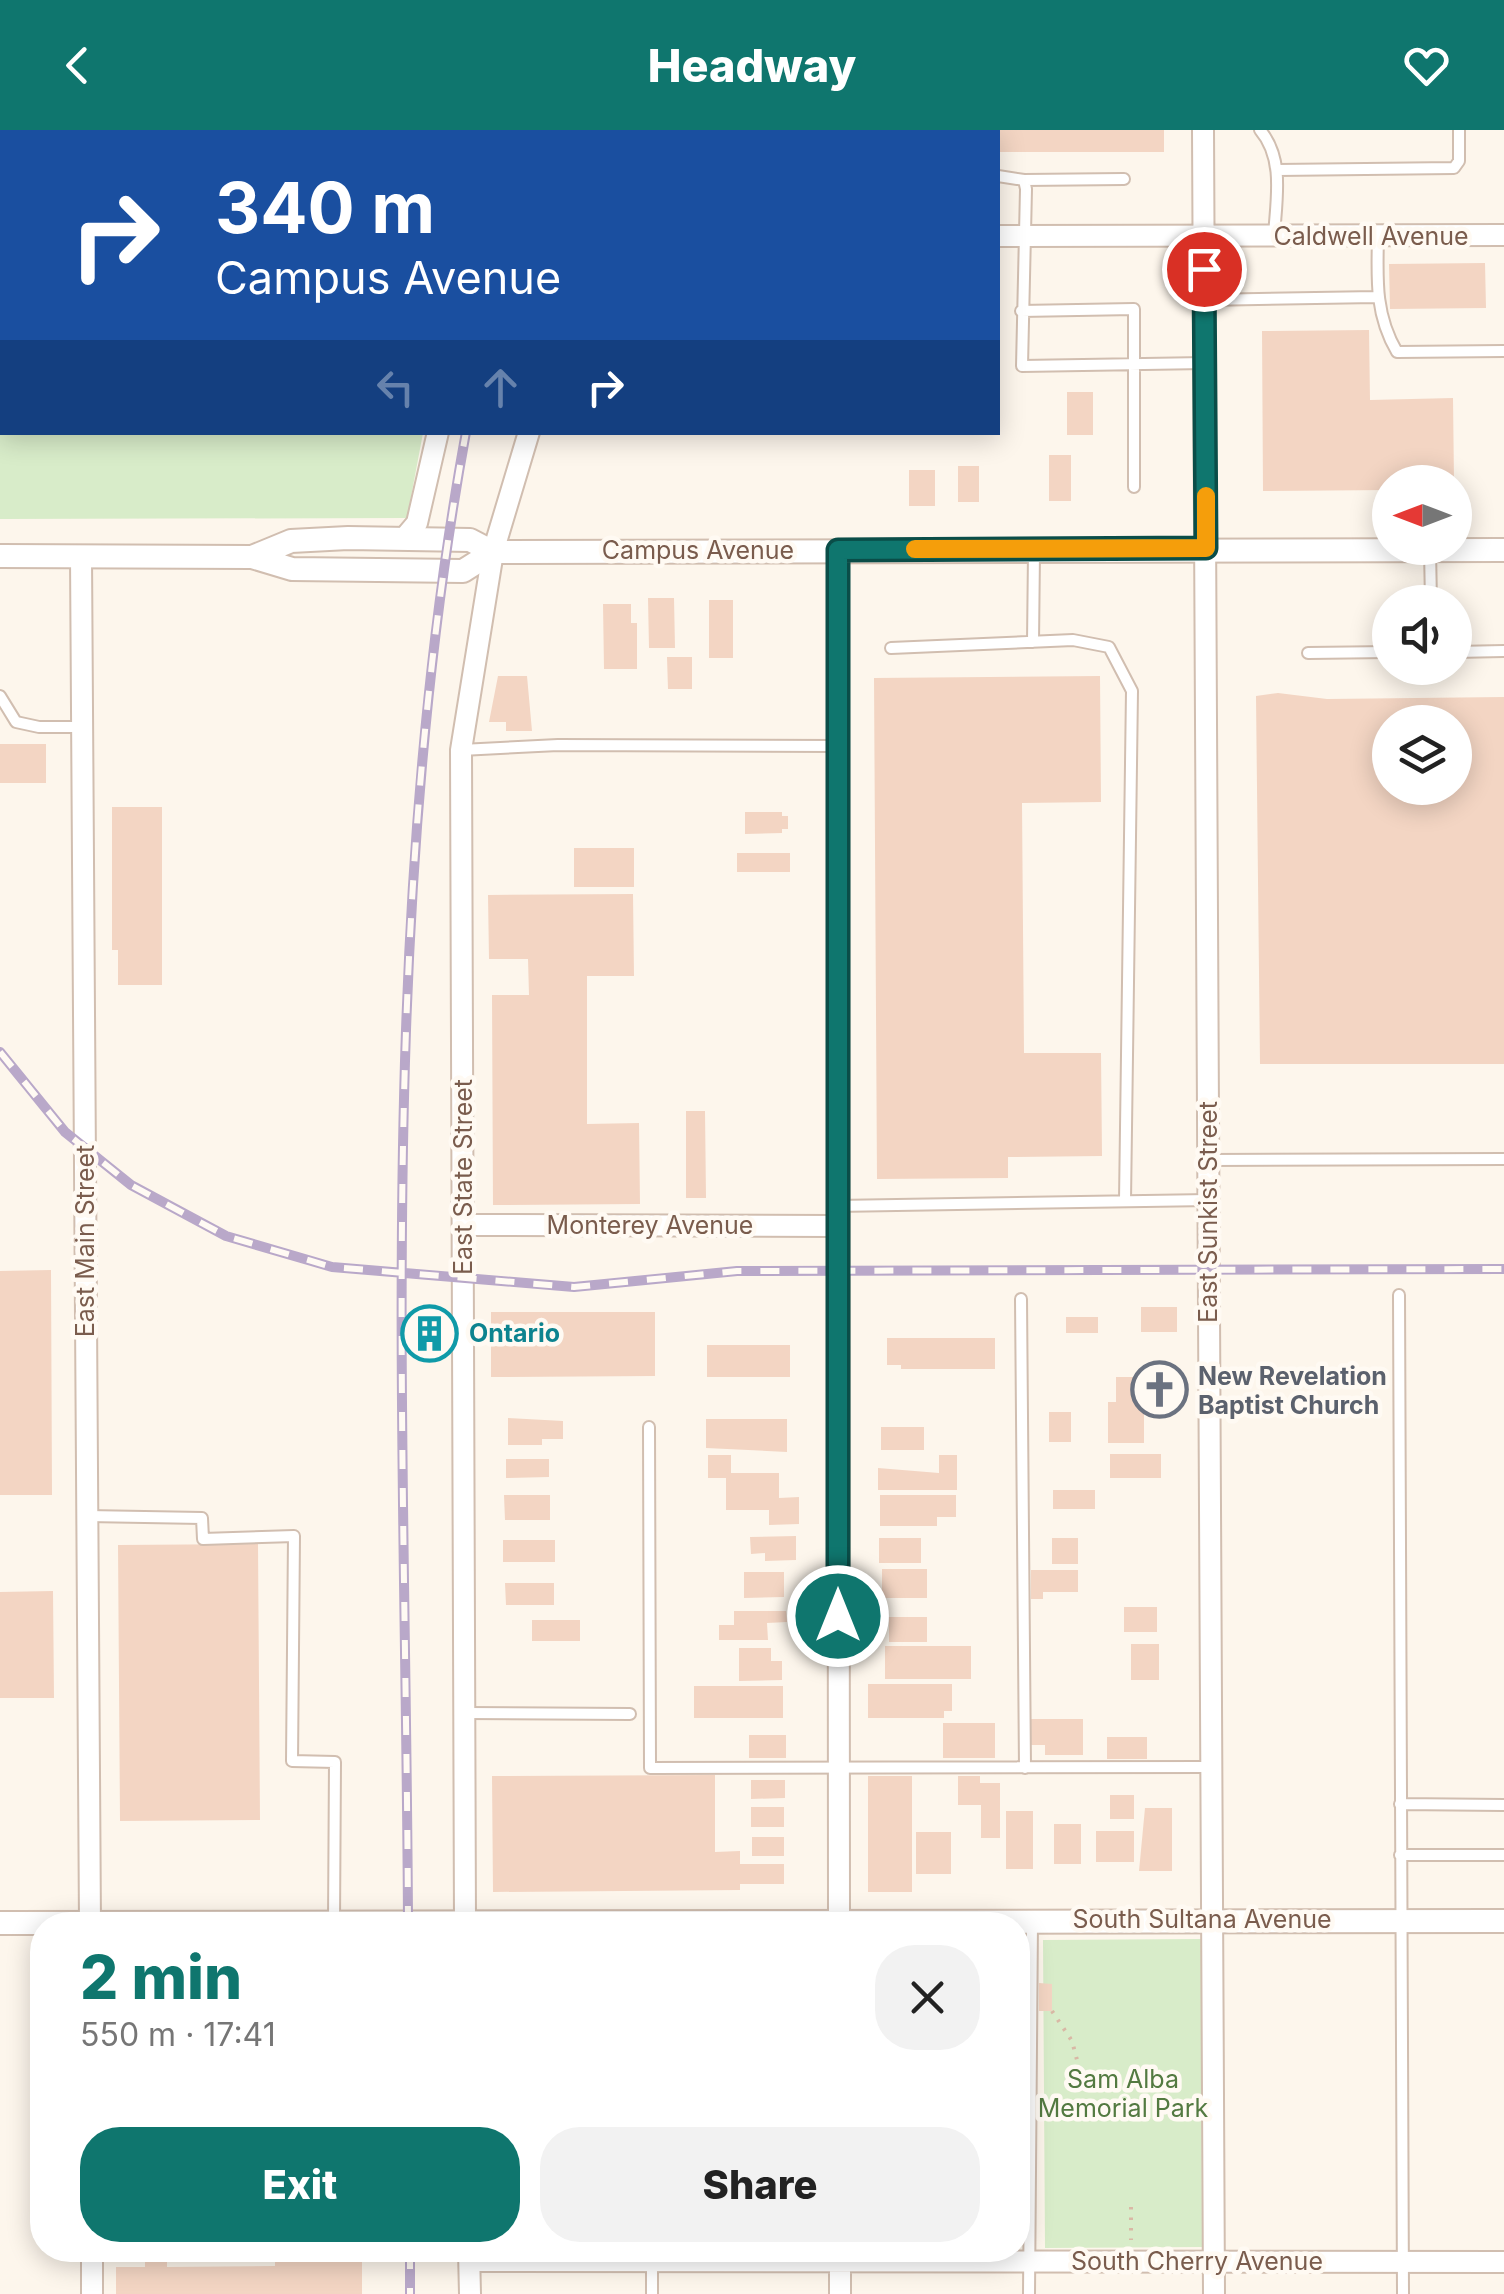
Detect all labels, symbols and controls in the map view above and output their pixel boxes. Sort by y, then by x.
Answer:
icon: back [50,38,105,93]
text: Headway [648,38,856,93]
icon: heart [1399,38,1454,93]
text: 340 m [215,165,435,250]
icon: right [50,170,180,300]
street label: Caldwell Avenue [1273,221,1469,251]
pin [1162,227,1247,312]
icon: arrive [1177,242,1232,297]
text: Campus Avenue [215,250,561,305]
icon: left [368,360,423,415]
icon: ahead [473,360,528,415]
icon: right [578,360,633,415]
north arrow [1372,465,1472,565]
map controls [1372,465,1472,805]
street label: Campus Avenue [602,535,794,565]
button: sound [1372,585,1472,685]
button: layers [1372,705,1472,805]
street label: East State Street [448,1079,478,1275]
street label: East Sunkist Street [1193,1101,1223,1323]
street label: East Main Street [70,1145,100,1337]
street label: Monterey Avenue [547,1210,753,1240]
building icon: Ontario [400,1303,460,1363]
place label: Ontario [469,1318,560,1348]
church icon: New Revelation Baptist Church [1129,1360,1189,1420]
place label: New Revelation Baptist Church [1198,1361,1387,1420]
position arrow [786,1564,890,1668]
street label: South Sultana Avenue [1072,1904,1332,1934]
text: 2 min [80,1941,242,2013]
button: close [875,1945,980,2050]
text: 550 m · 17:41 [80,2015,276,2054]
park label: Sam Alba Memorial Park [1038,2064,1209,2123]
button: Exit [80,2127,520,2242]
button: Share [540,2127,980,2242]
street label: South Cherry Avenue [1071,2246,1323,2276]

